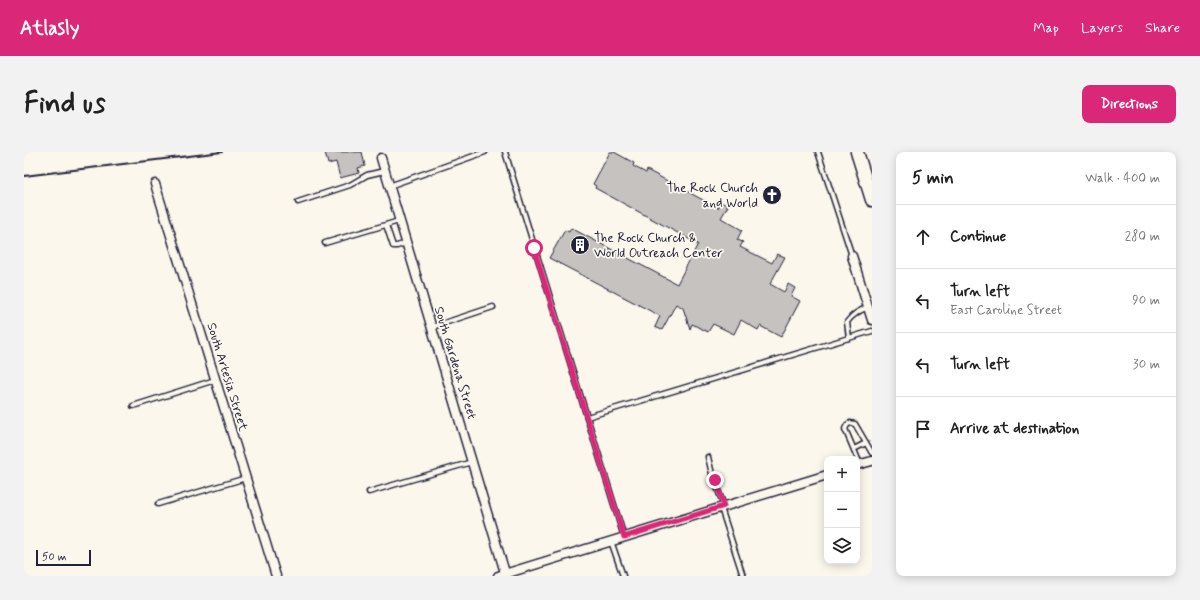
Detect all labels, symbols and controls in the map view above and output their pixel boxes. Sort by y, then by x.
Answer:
text: Atlasly [20,16,79,41]
text: Map [1033,19,1059,37]
text: Layers [1081,19,1123,37]
text: Share [1145,19,1180,37]
button: Directions [1082,85,1176,123]
text: Find us [24,86,105,123]
text: 5 min [912,167,954,189]
text: Walk · 400 m [1085,170,1160,187]
place label: The Rock Church and World [667,180,758,212]
church icon: The Rock Church and World [761,184,783,206]
icon: ahead [912,226,934,248]
text: Continue [950,227,1006,247]
text: 280 m [1125,228,1160,245]
place label: The Rock Church & World Outreach Center [594,230,723,262]
building icon: The Rock Church & World Outreach Center [569,234,591,256]
route start [525,239,543,257]
text: Turn left [950,282,1010,302]
icon: left [912,290,934,312]
text: 90 m [1132,292,1160,309]
text: East Caroline Street [950,302,1062,319]
street label: South Gardena Street [430,305,480,422]
street label: South Artesia Street [202,321,252,434]
icon: left [912,354,934,376]
text: Turn left [950,355,1010,375]
text: 30 m [1133,356,1160,373]
icon: arrive [912,418,934,440]
text: Arrive at destination [950,419,1079,439]
map controls [824,456,860,564]
button: + [824,456,860,492]
route end [706,471,724,489]
button: − [824,492,860,528]
button: layers [824,528,860,564]
scale bar [36,548,91,567]
text: 50 m [42,550,67,564]

